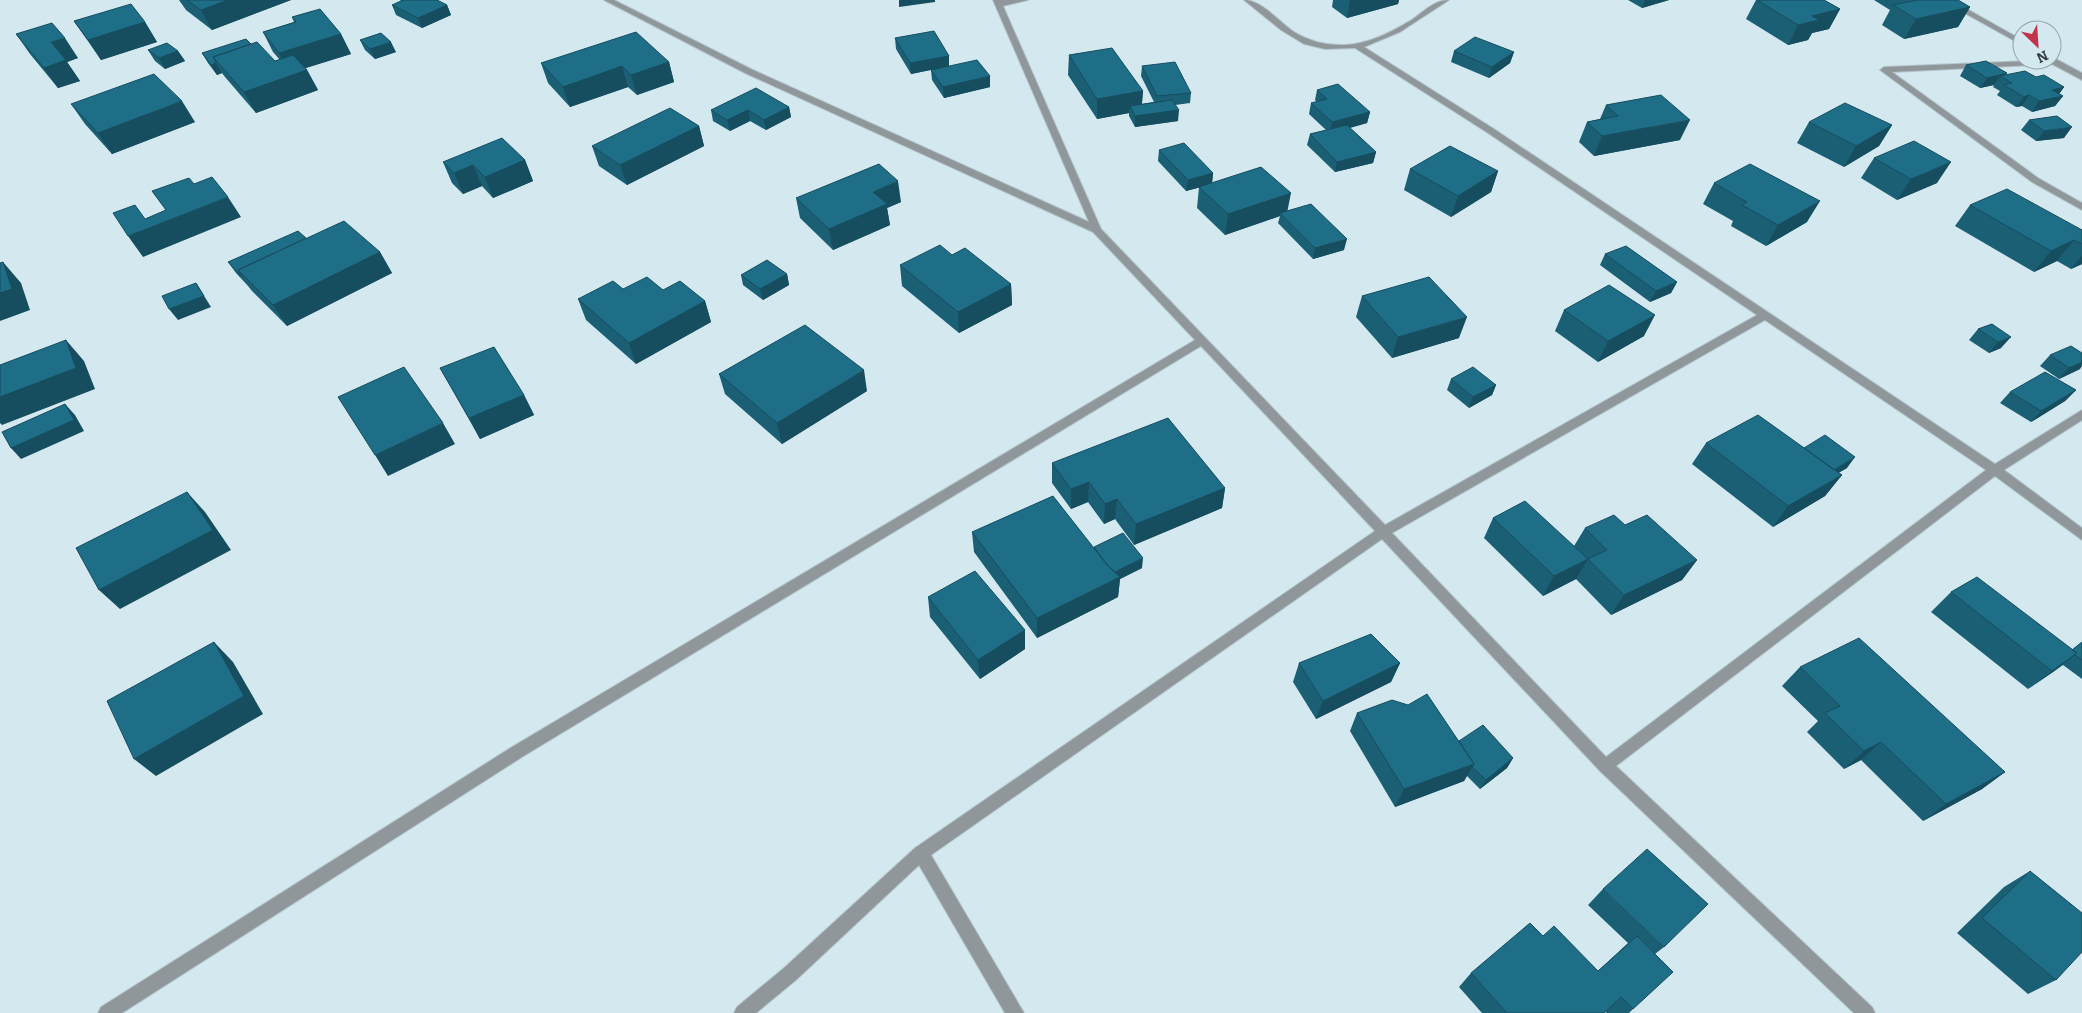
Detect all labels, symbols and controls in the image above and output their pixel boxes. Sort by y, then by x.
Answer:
north arrow [2012,20,2062,70]
text: N [2034,46,2051,66]

